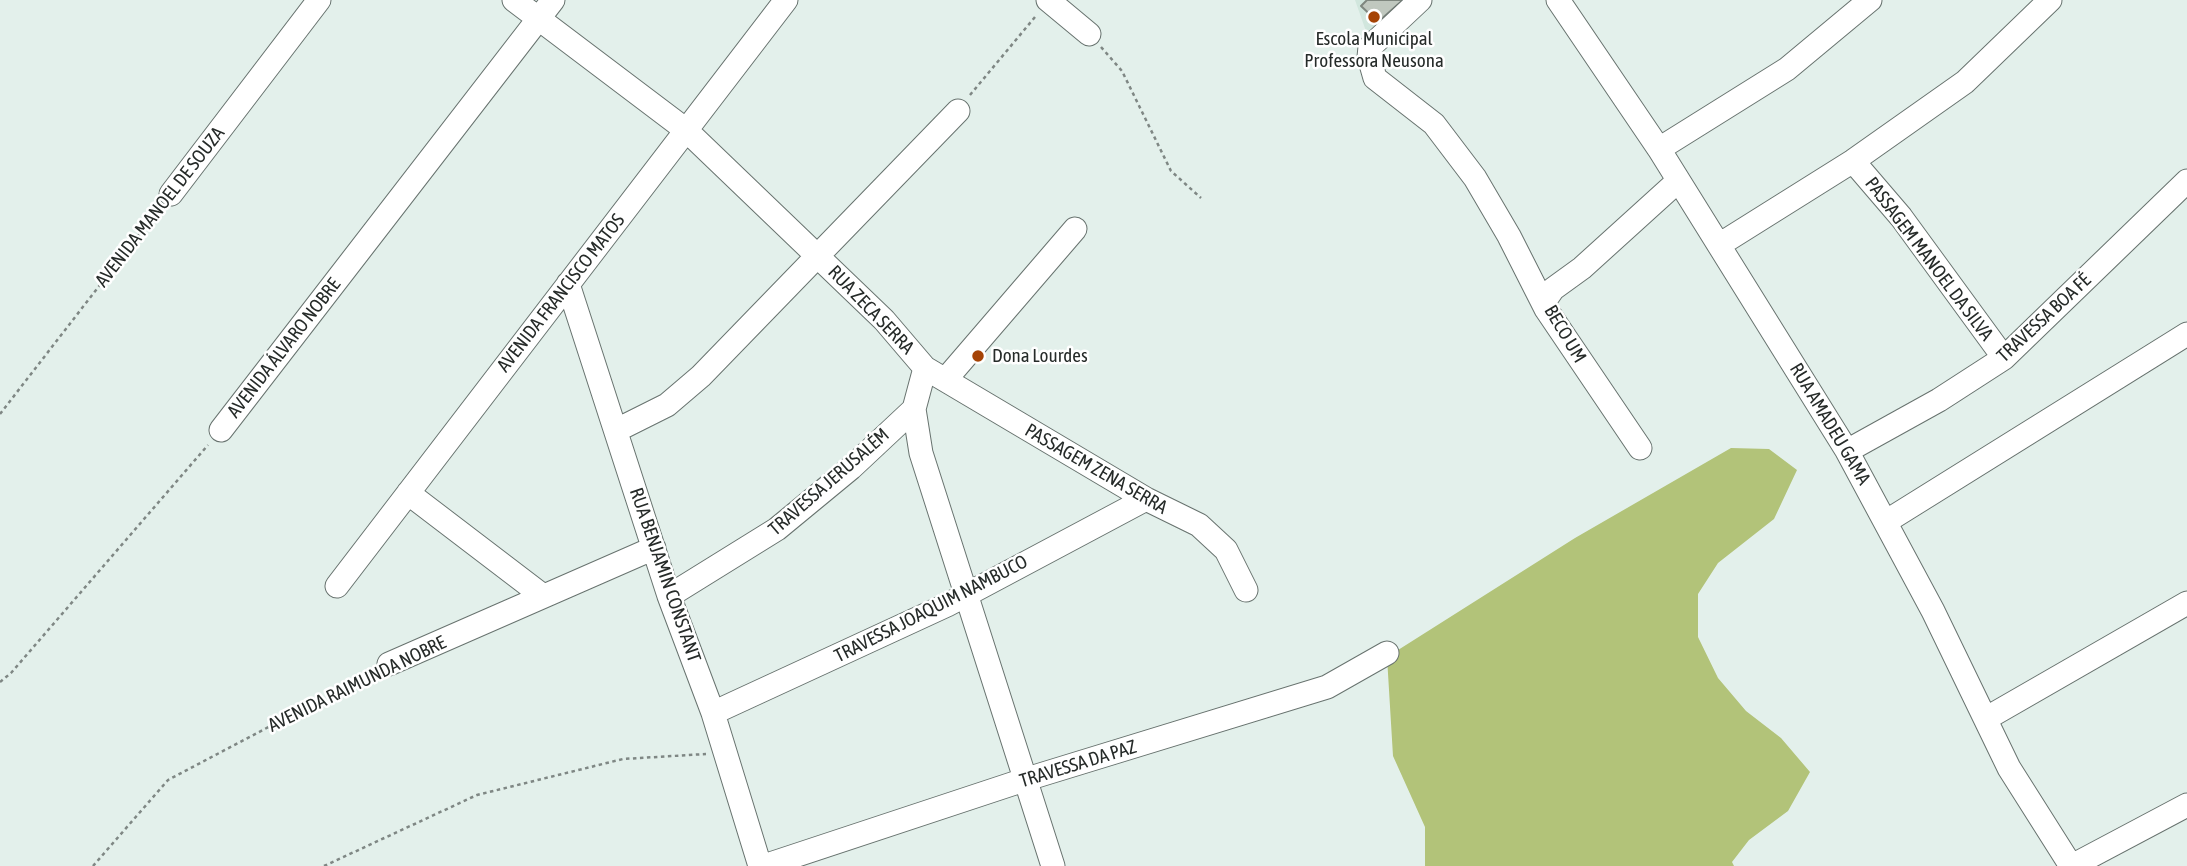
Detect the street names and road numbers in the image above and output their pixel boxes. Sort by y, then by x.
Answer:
street label: AVENIDA MANOEL DE SOUZA [90,122,230,292]
street label: PASSAGEM MANOEL DA SILVA [1860,173,1998,345]
street label: AVENIDA FRANCISCO MATOS [492,209,630,377]
street label: RUA ZECA SERRA [823,261,919,359]
street label: TRAVESSA BOA FÉ [1992,269,2096,367]
street label: AVENIDA ÁLVARO NOBRE [222,274,346,422]
street label: BECO UM [1539,301,1591,367]
street label: RUA AMADEU GAMA [1785,359,1875,489]
street label: PASSAGEM ZENA SERRA [1021,419,1171,519]
street label: TRAVESSA JERUSALÉM [764,423,894,541]
street label: RUA BENJAMIN CONSTANT [624,485,706,665]
street label: TRAVESSA JOAQUIM NAMBUCO [831,550,1031,668]
street label: AVENIDA RAIMUNDA NOBRE [264,631,450,737]
street label: TRAVESSA DA PAZ [1017,735,1139,793]

